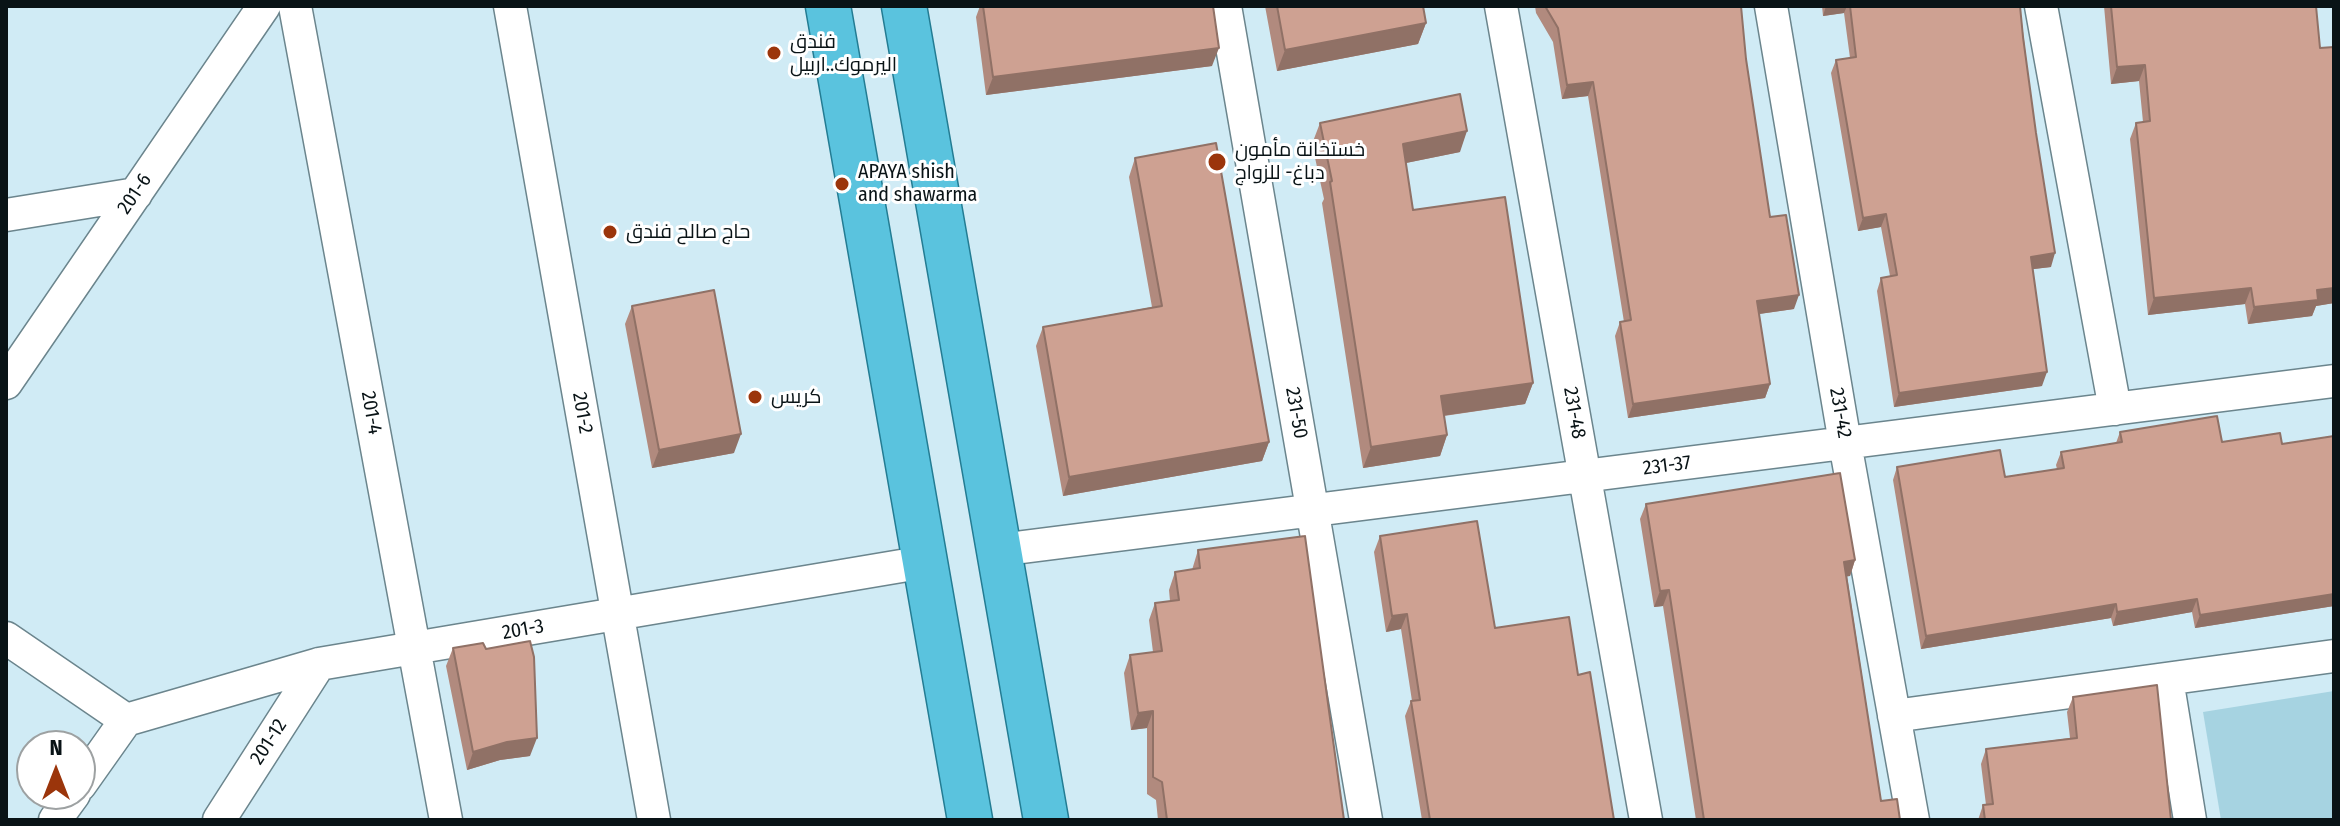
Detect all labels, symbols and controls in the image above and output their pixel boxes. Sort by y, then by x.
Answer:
place label: فندق اليرموك..اربيل [790,30,897,77]
marker: فندق اليرموك..اربيل [765,44,783,62]
place label: خستخانة مأمون دباغ- للزواج [1235,138,1365,185]
marker: خستخانة مأمون دباغ- للزواج [1206,151,1228,173]
place label: APAYA shish and shawarma [858,160,977,207]
street label: 201-6 [113,169,157,219]
marker: APAYA shish and shawarma [833,175,851,193]
place label: حاج صالح فندق [626,220,750,244]
marker: حاج صالح فندق [601,223,619,241]
place label: كريس [771,385,821,409]
street label: 231-50 [1280,385,1312,441]
street label: 231-48 [1558,385,1590,441]
street label: 231-42 [1824,386,1856,440]
marker: كريس [746,388,764,406]
street label: 201-4 [355,390,387,436]
street label: 201-2 [567,390,597,436]
street label: 231-37 [1642,451,1692,481]
street label: 201-3 [500,615,546,645]
street label: 201-12 [246,715,292,769]
north arrow [16,730,96,810]
text: N [49,734,63,761]

